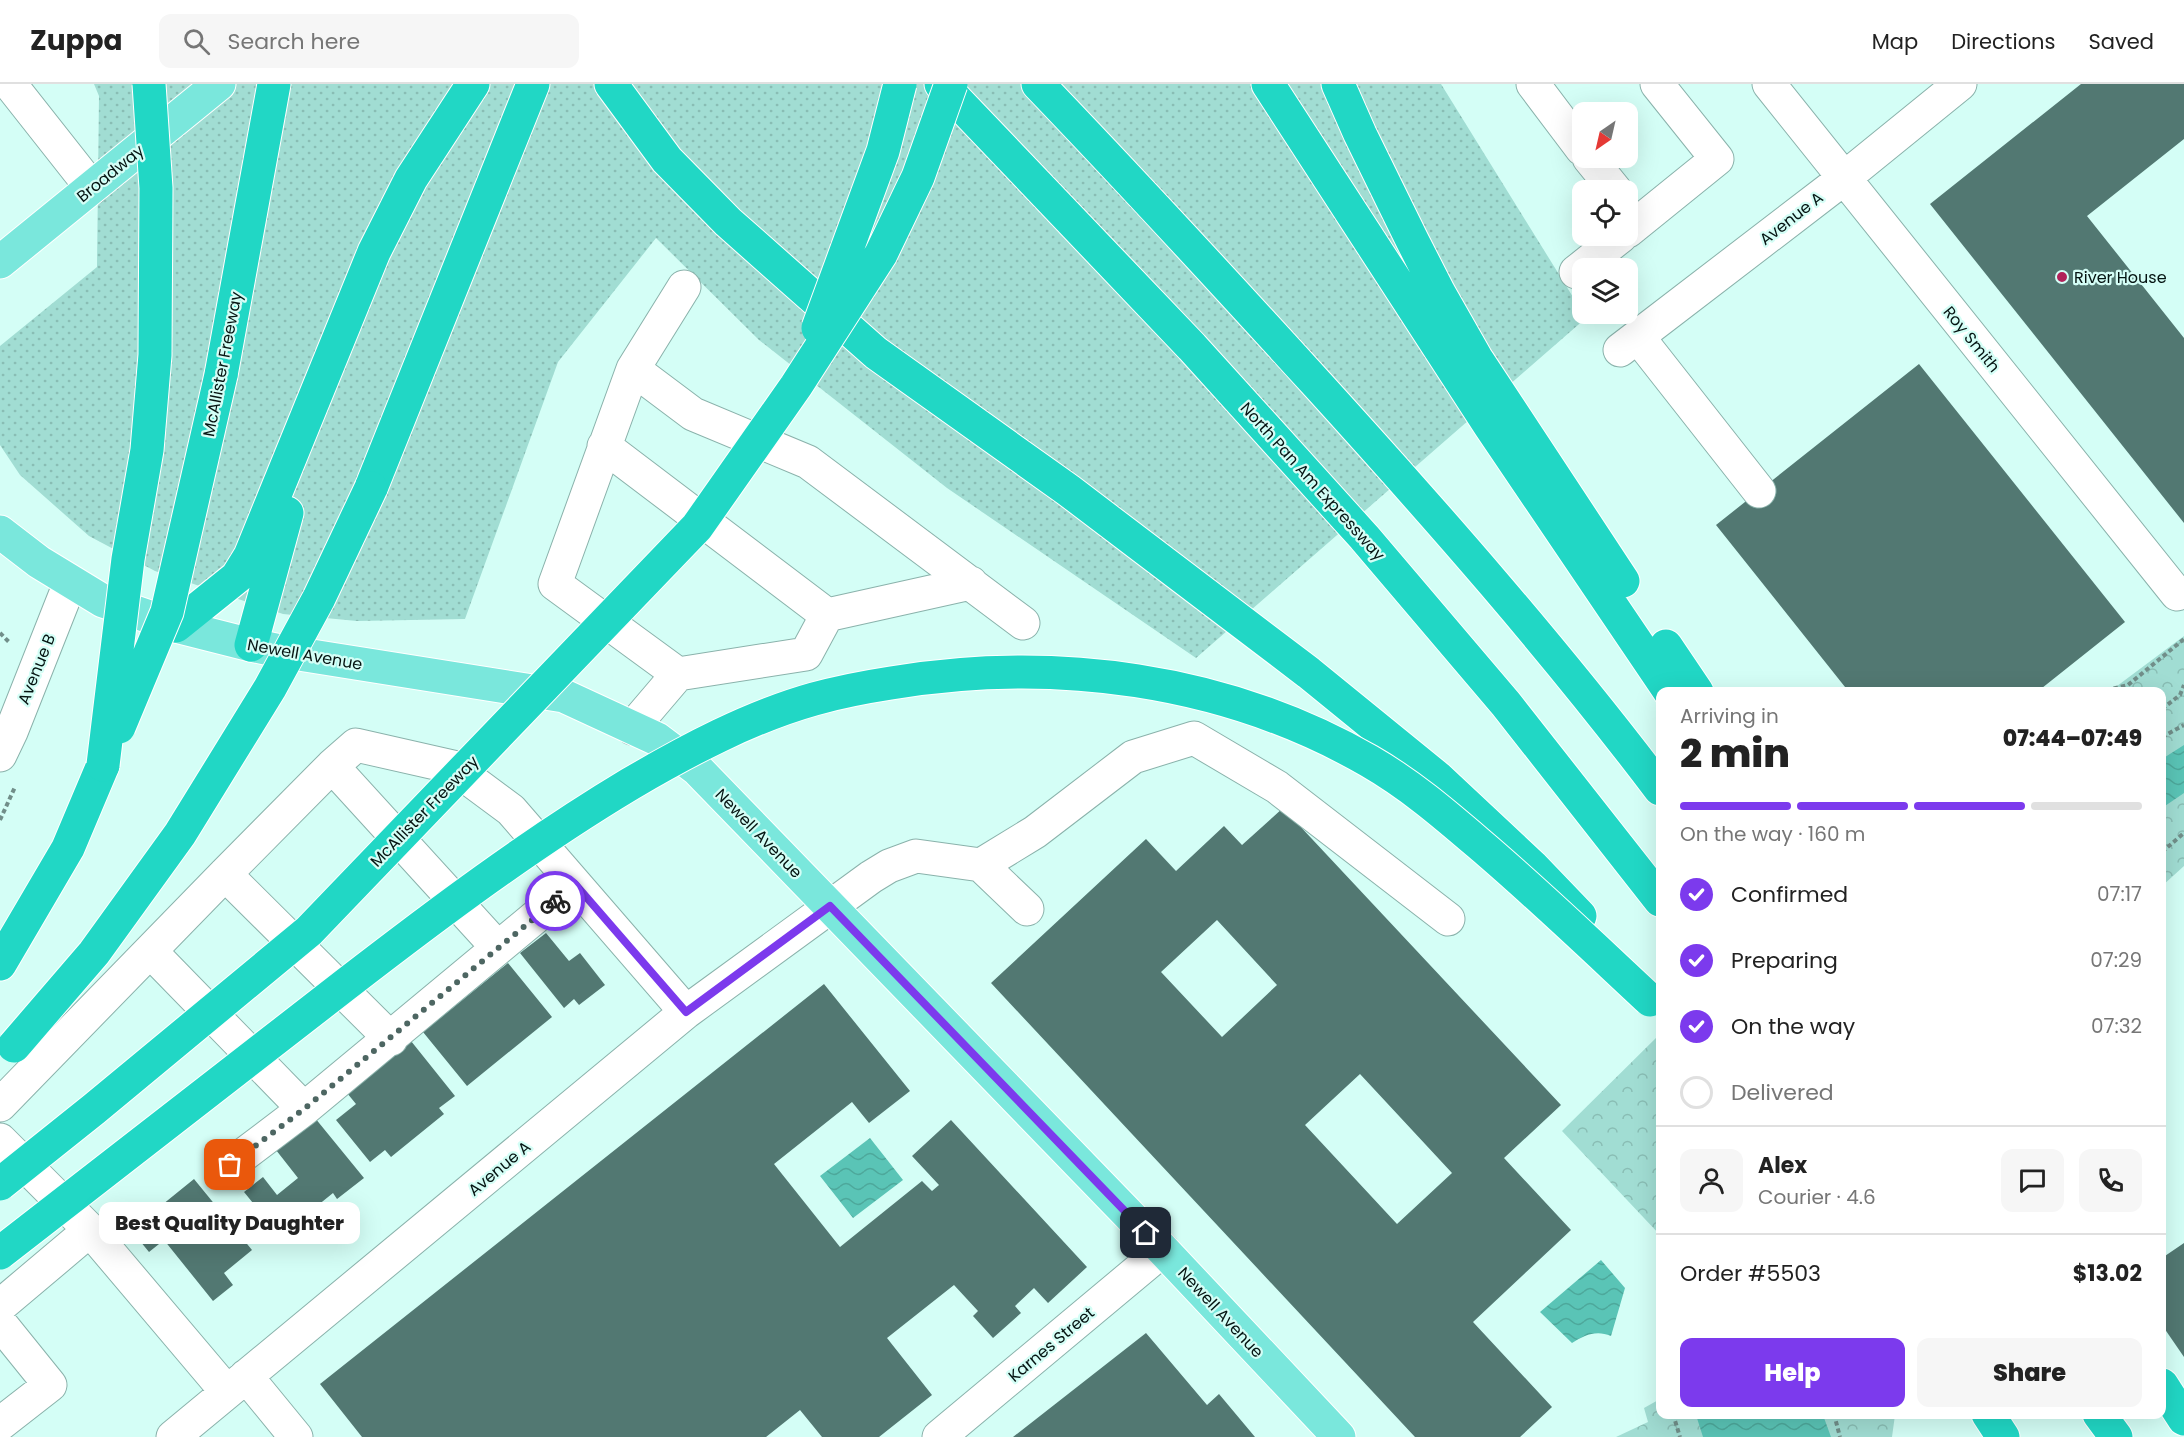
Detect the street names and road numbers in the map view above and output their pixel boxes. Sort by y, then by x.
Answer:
street label: Broadway [72,139,149,208]
street label: Avenue A [1755,186,1828,251]
street label: McAllister Freeway [197,290,248,439]
street label: Roy Smith [1938,301,2005,377]
street label: North Pan Am Expressway [1235,397,1390,566]
street label: Avenue B [12,630,61,708]
street label: Newell Avenue [246,633,364,676]
street label: McAllister Freeway [365,750,484,872]
street label: Newell Avenue [710,783,807,883]
street label: Avenue A [463,1135,536,1201]
street label: Newell Avenue [1173,1262,1269,1363]
street label: Karnes Street [1003,1301,1099,1387]

